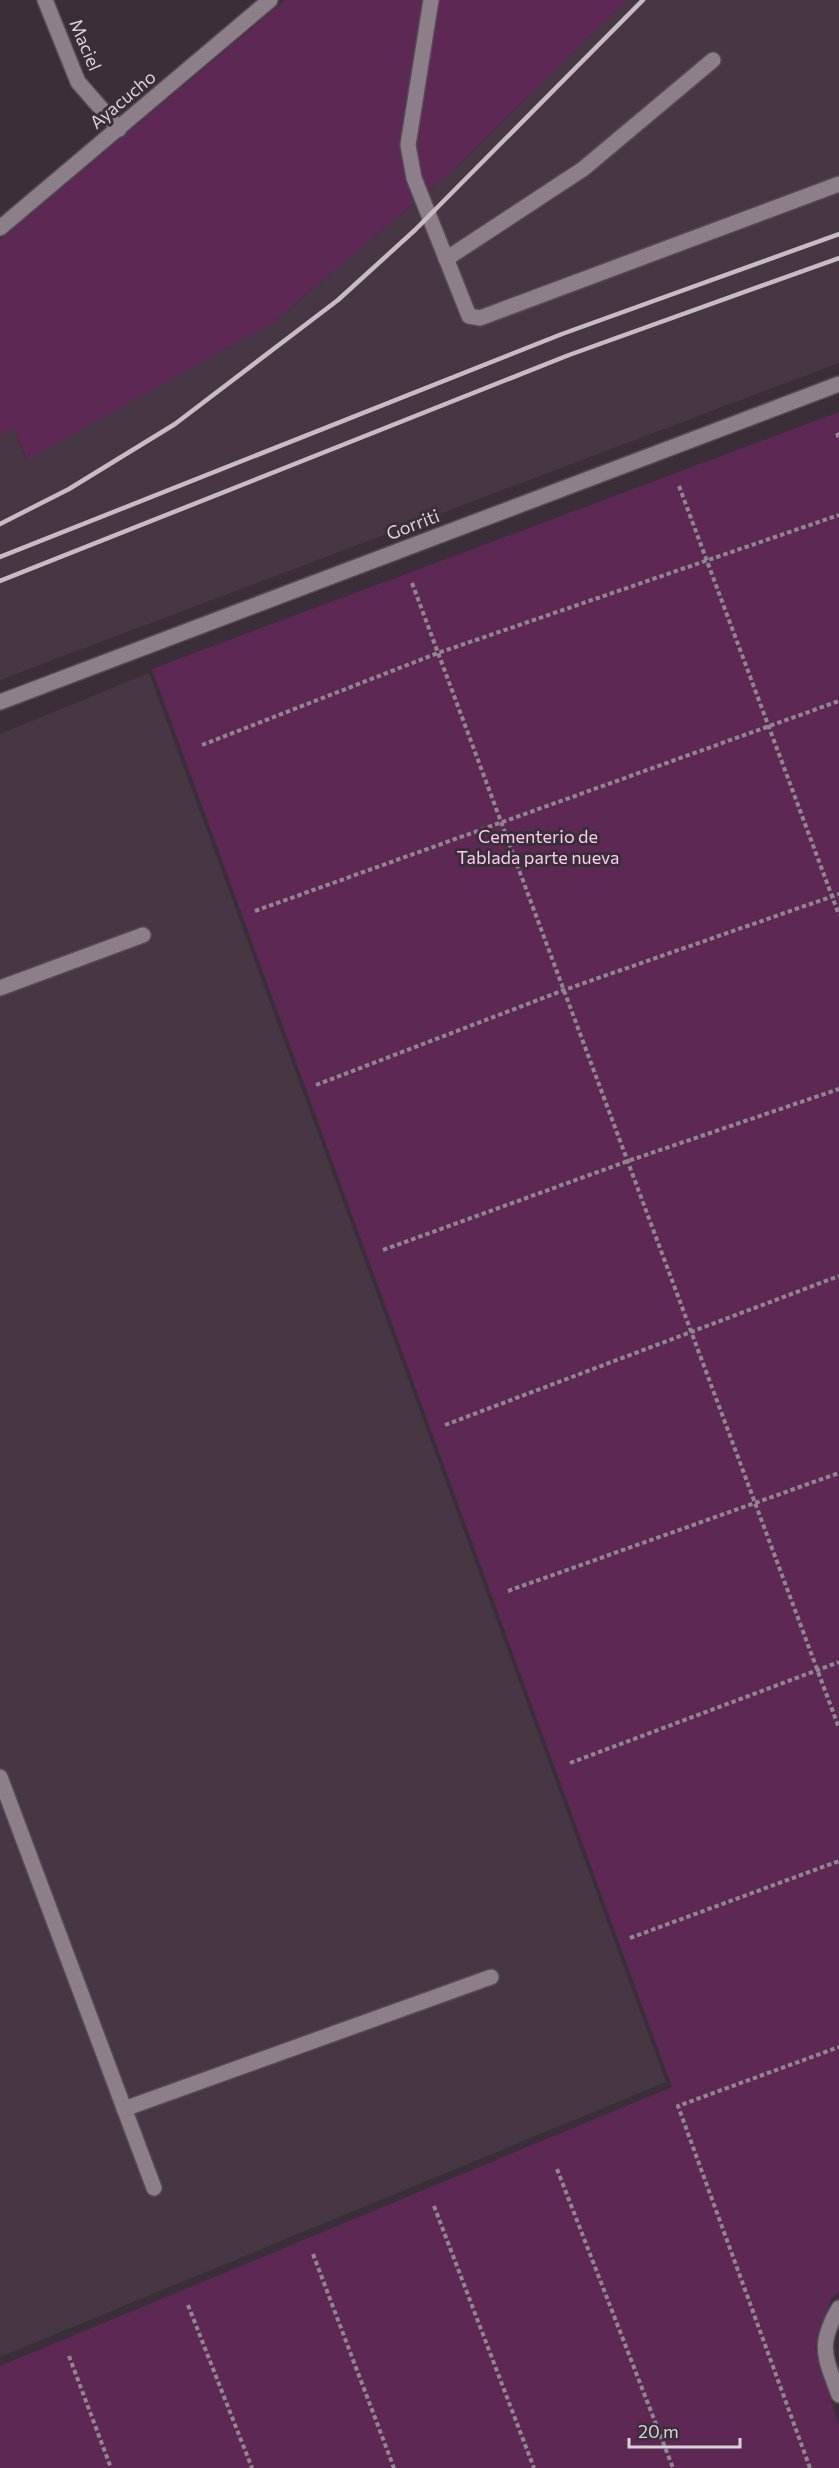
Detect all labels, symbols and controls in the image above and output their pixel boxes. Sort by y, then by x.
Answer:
street label: Maciel [65,15,107,74]
street label: Ayacucho [85,65,160,133]
street label: Gorriti [383,504,442,544]
park label: Cementerio de Tablada parte nueva [457,825,619,868]
scale bar [629,2411,740,2449]
text: 20 m [638,2420,679,2442]

